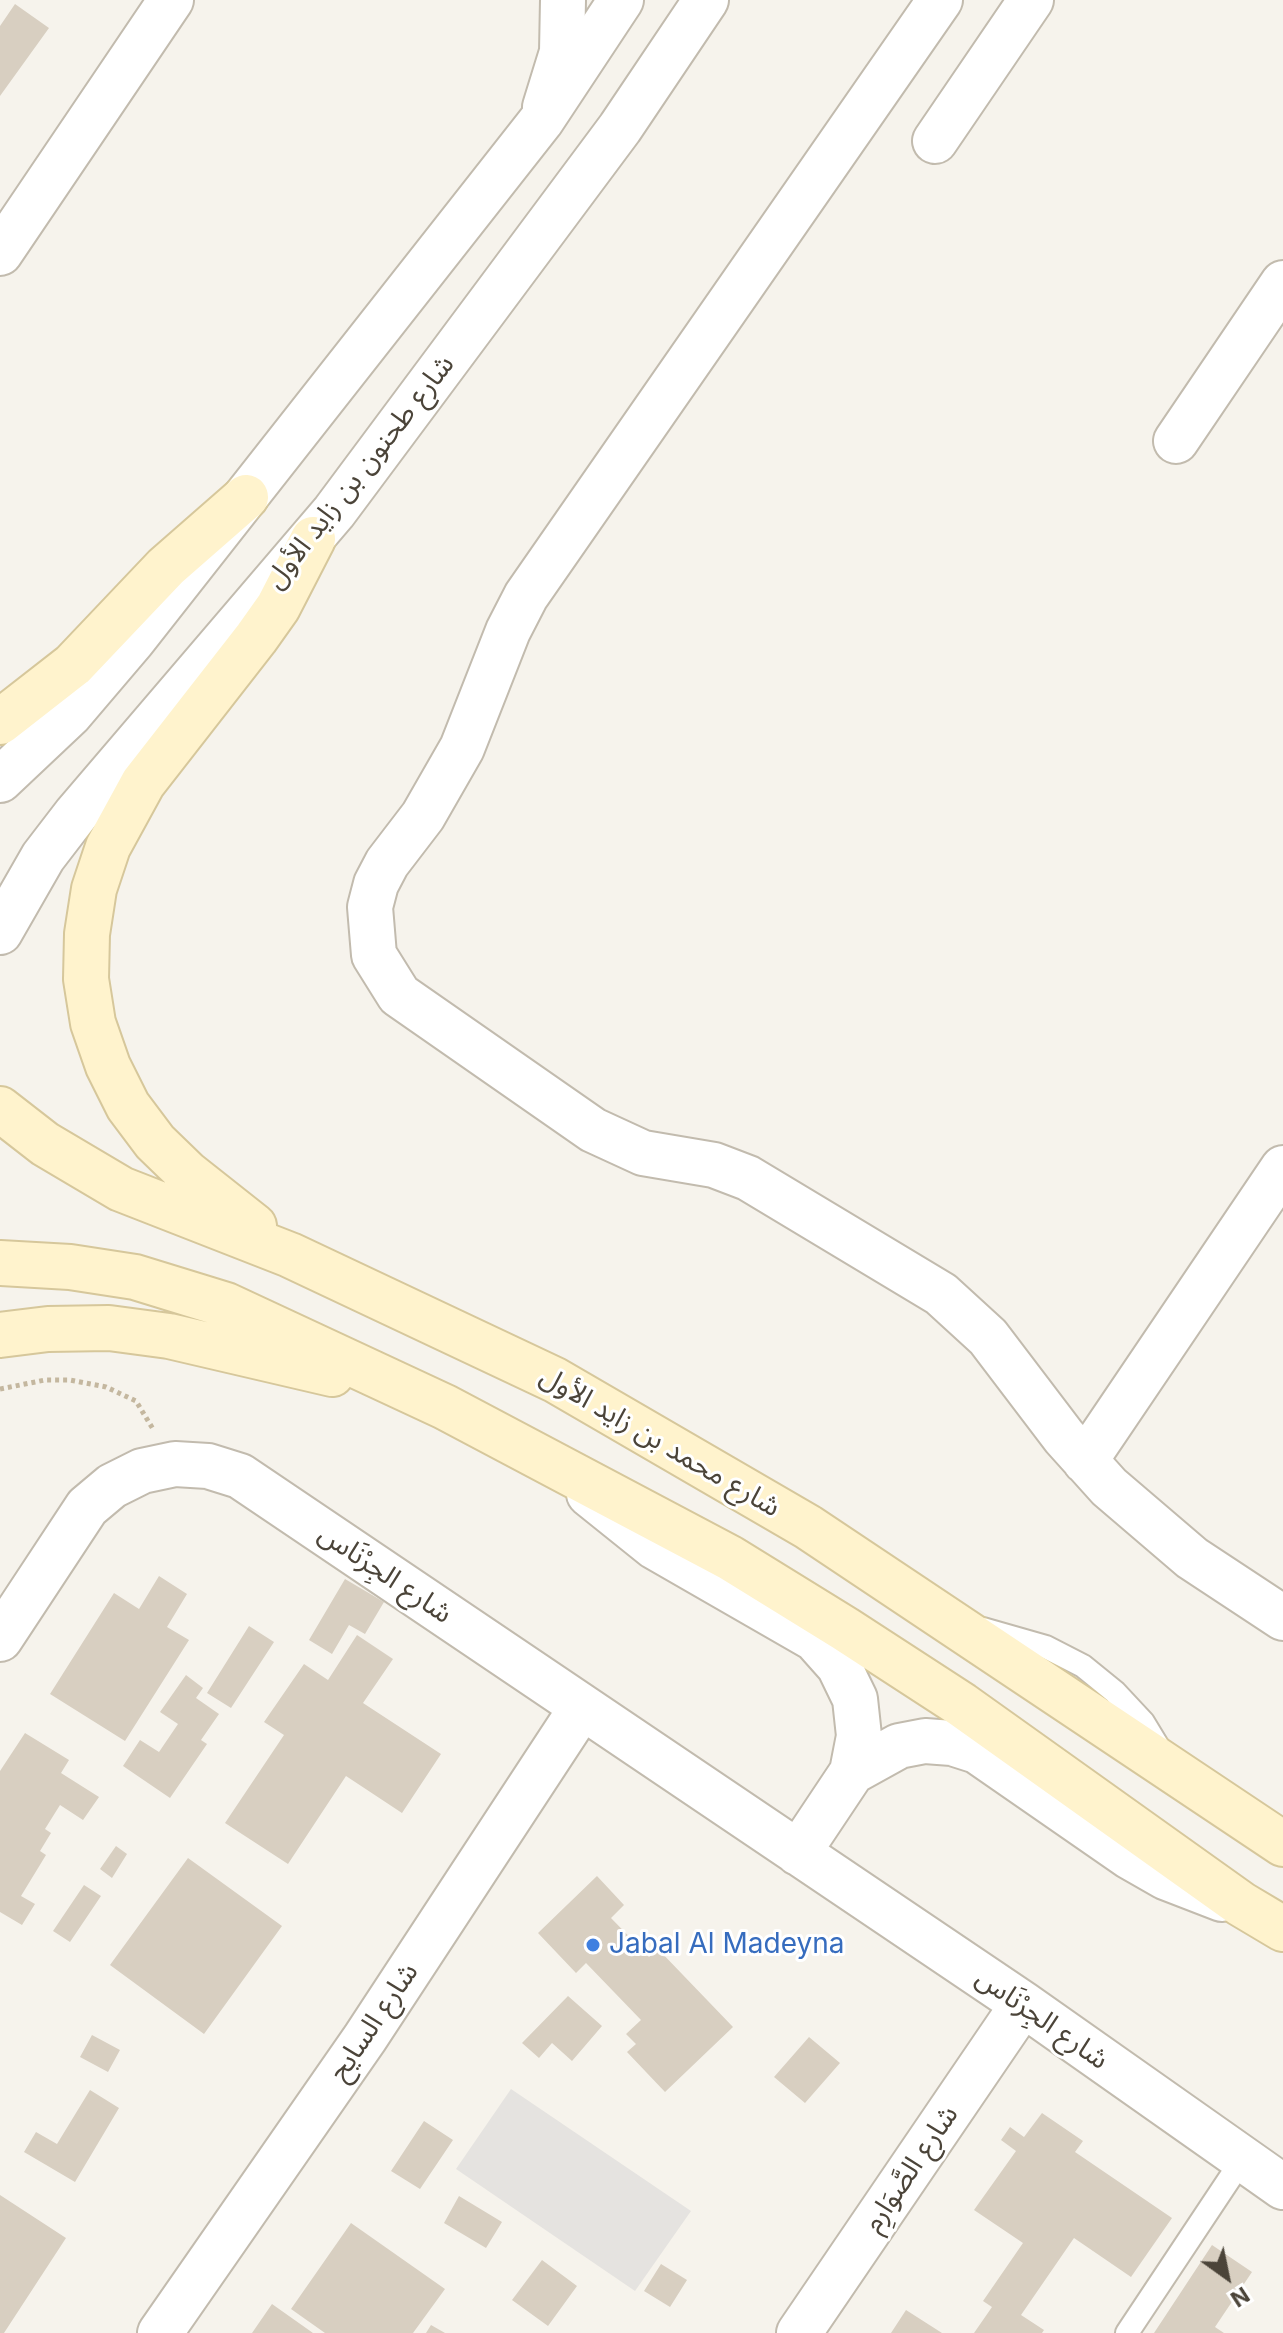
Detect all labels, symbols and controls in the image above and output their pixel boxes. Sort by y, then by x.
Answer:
street label: شارع طحنون بن زايد الأول [258,348,462,596]
street label: شارع محمد بن زايد الأول [534,1359,786,1525]
street label: شارع الجِرْنَاس [312,1517,458,1631]
place label: Jabal Al Madeyna [609,1928,844,1962]
marker: Jabal Al Madeyna [584,1936,602,1954]
street label: شارع السايح [322,1957,426,2087]
street label: شارع الجِرْنَاس [969,1961,1115,2077]
street label: شارع الصَّوَارِم [856,2099,966,2239]
north arrow [1187,2237,1267,2317]
text: N [1226,2282,1254,2313]

